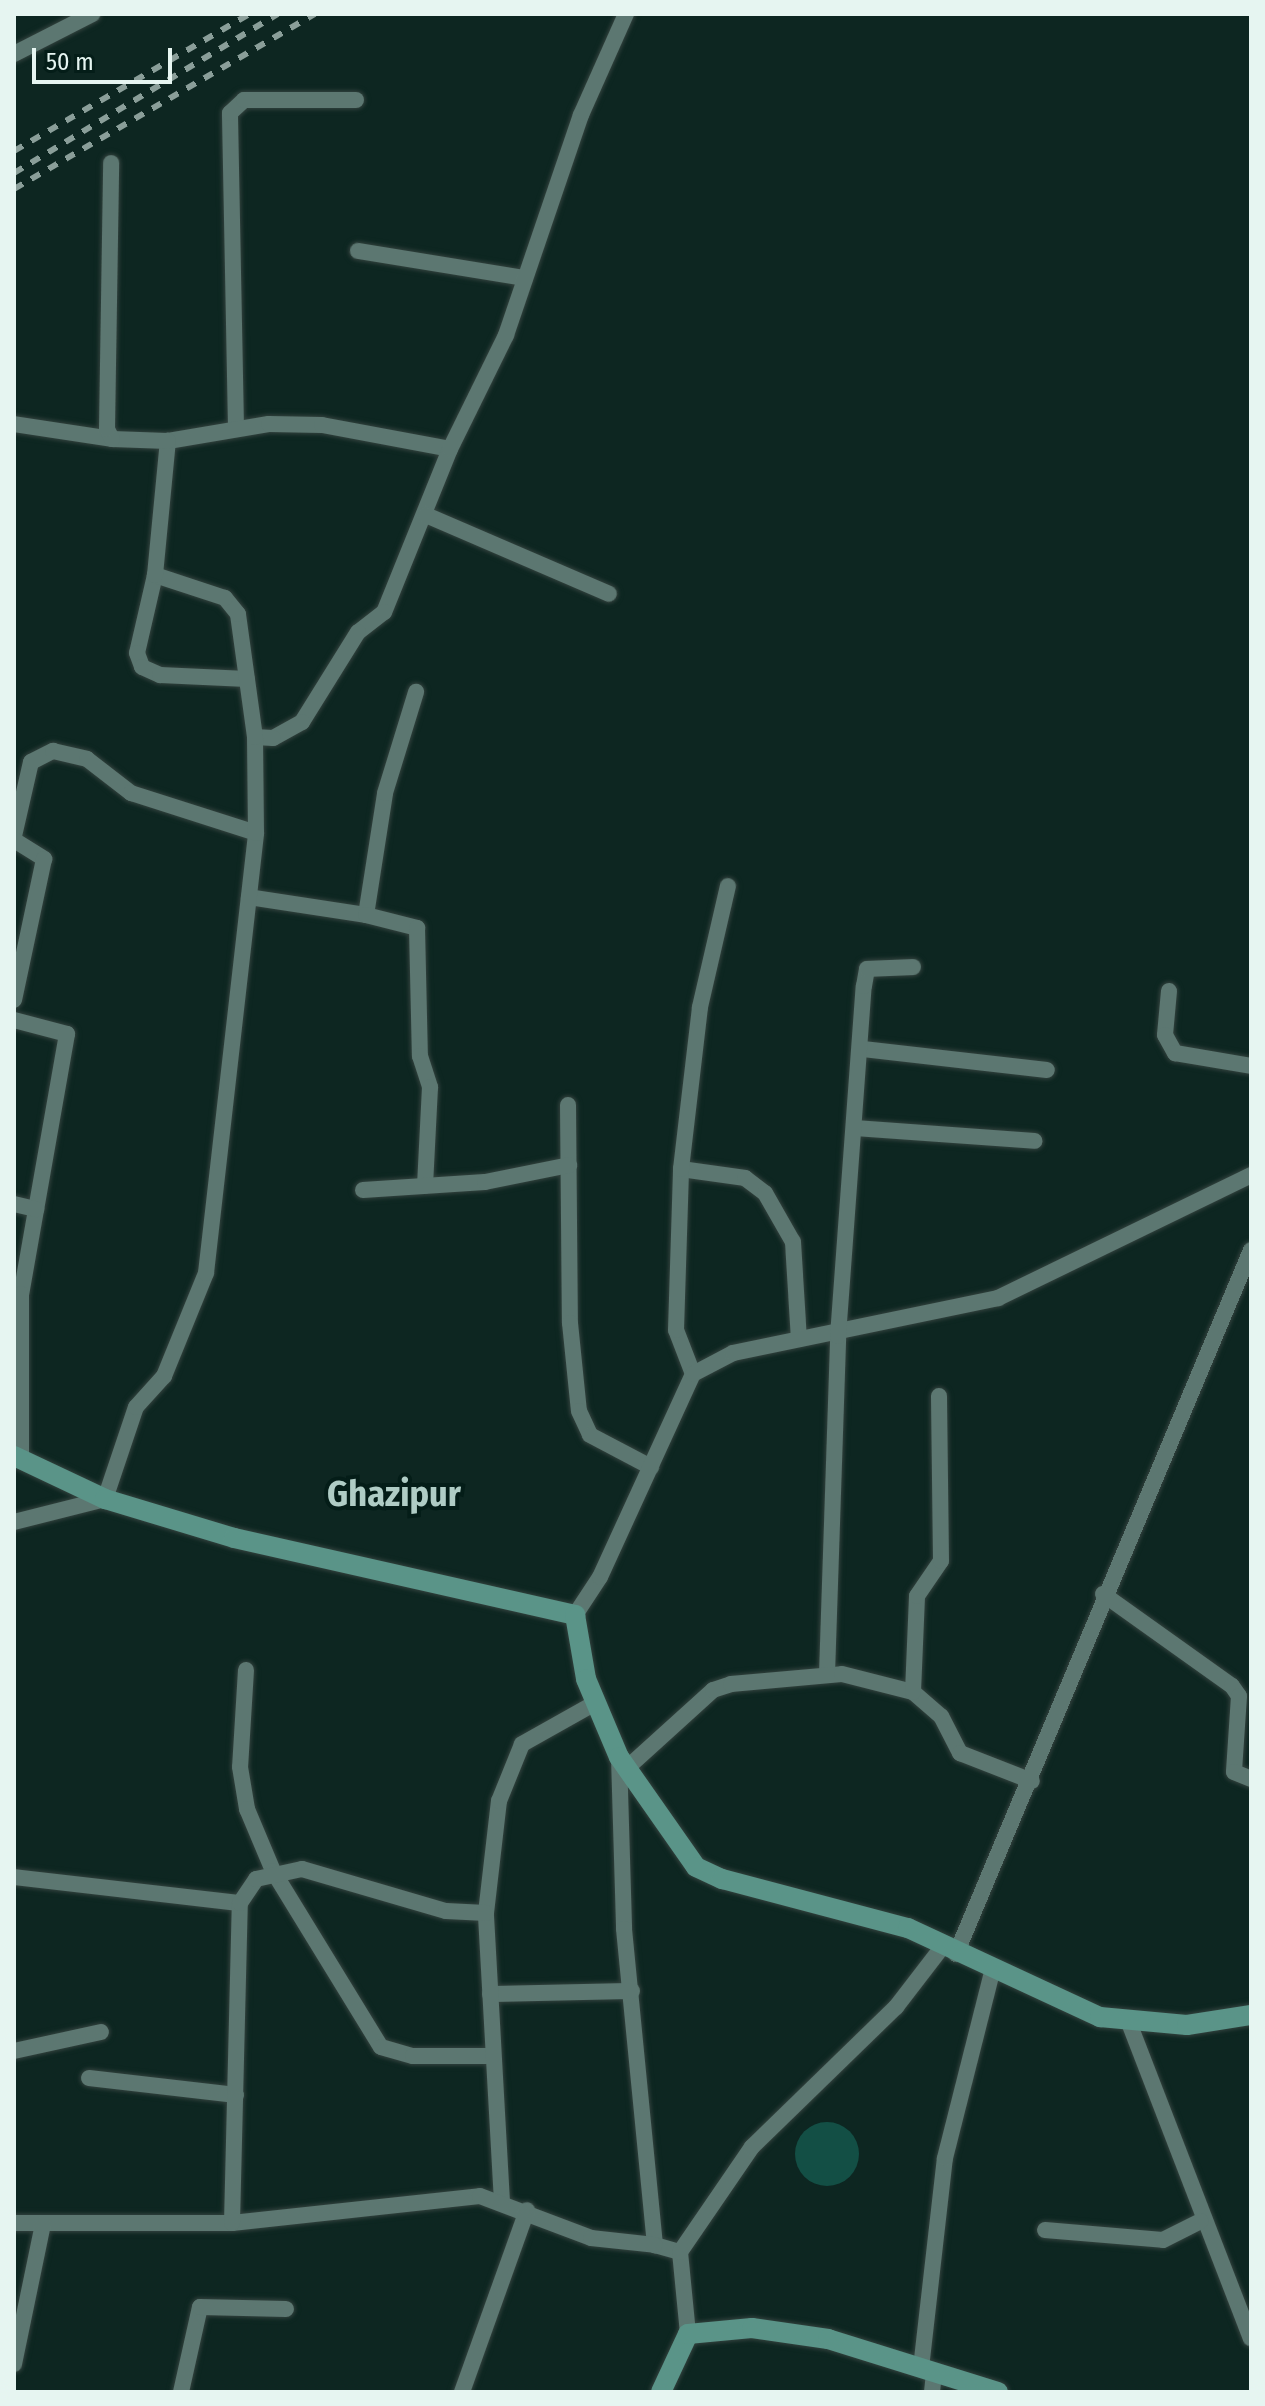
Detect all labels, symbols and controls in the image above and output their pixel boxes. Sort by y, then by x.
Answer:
scale bar [36,32,176,82]
text: 50 m [46,48,94,76]
district label: Ghazipur [327,1473,461,1517]

